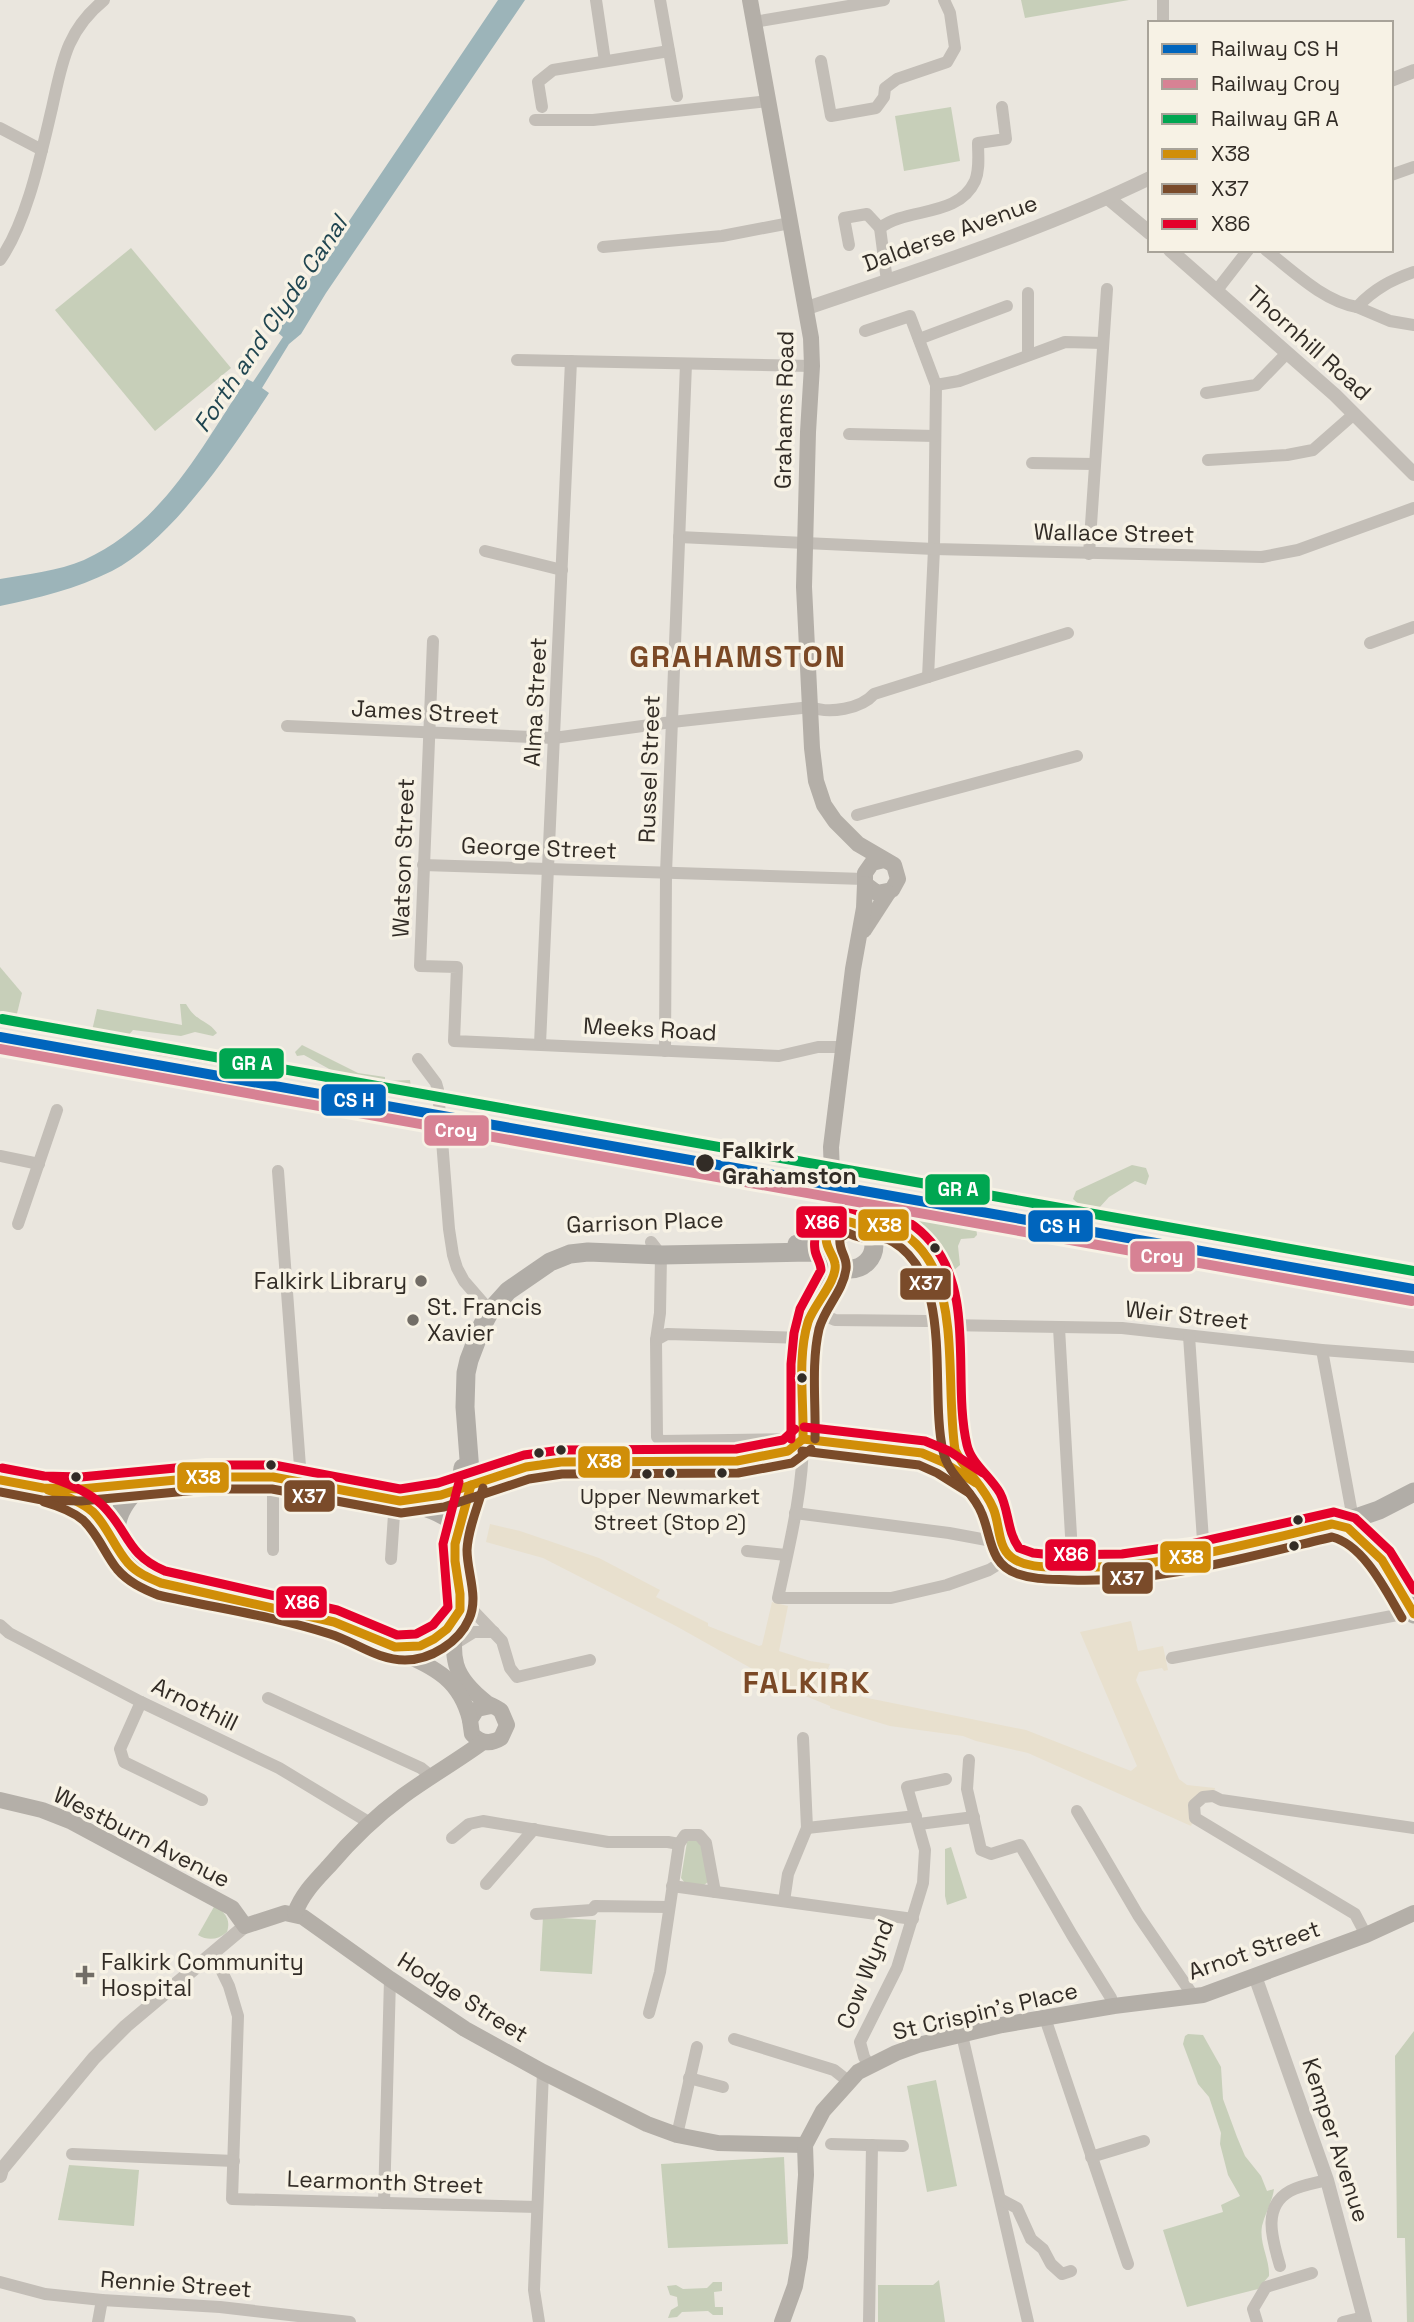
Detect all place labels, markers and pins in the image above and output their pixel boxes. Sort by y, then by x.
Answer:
place label: Falkirk Grahamston [722,1135,857,1191]
marker: Falkirk Grahamston [694,1152,716,1174]
unlabelled marker [928,1241,942,1255]
place label: Falkirk Library [254,1266,407,1296]
marker: Falkirk Library [413,1273,429,1289]
place label: St. Francis Xavier [427,1292,542,1348]
marker: St. Francis Xavier [405,1312,421,1328]
unlabelled marker [795,1371,809,1385]
unlabelled marker [554,1443,568,1457]
unlabelled marker [532,1446,546,1460]
unlabelled marker [264,1458,278,1472]
marker: Upper Newmarket Street (Stop 2) [663,1466,677,1480]
unlabelled marker [715,1466,729,1480]
unlabelled marker [640,1467,654,1481]
unlabelled marker [69,1470,83,1484]
place label: Upper Newmarket Street (Stop 2) [580,1483,760,1536]
unlabelled marker [1291,1513,1305,1527]
unlabelled marker [1287,1539,1301,1553]
place label: Falkirk Community Hospital [101,1947,304,2003]
marker: Falkirk Community Hospital [75,1965,95,1985]

